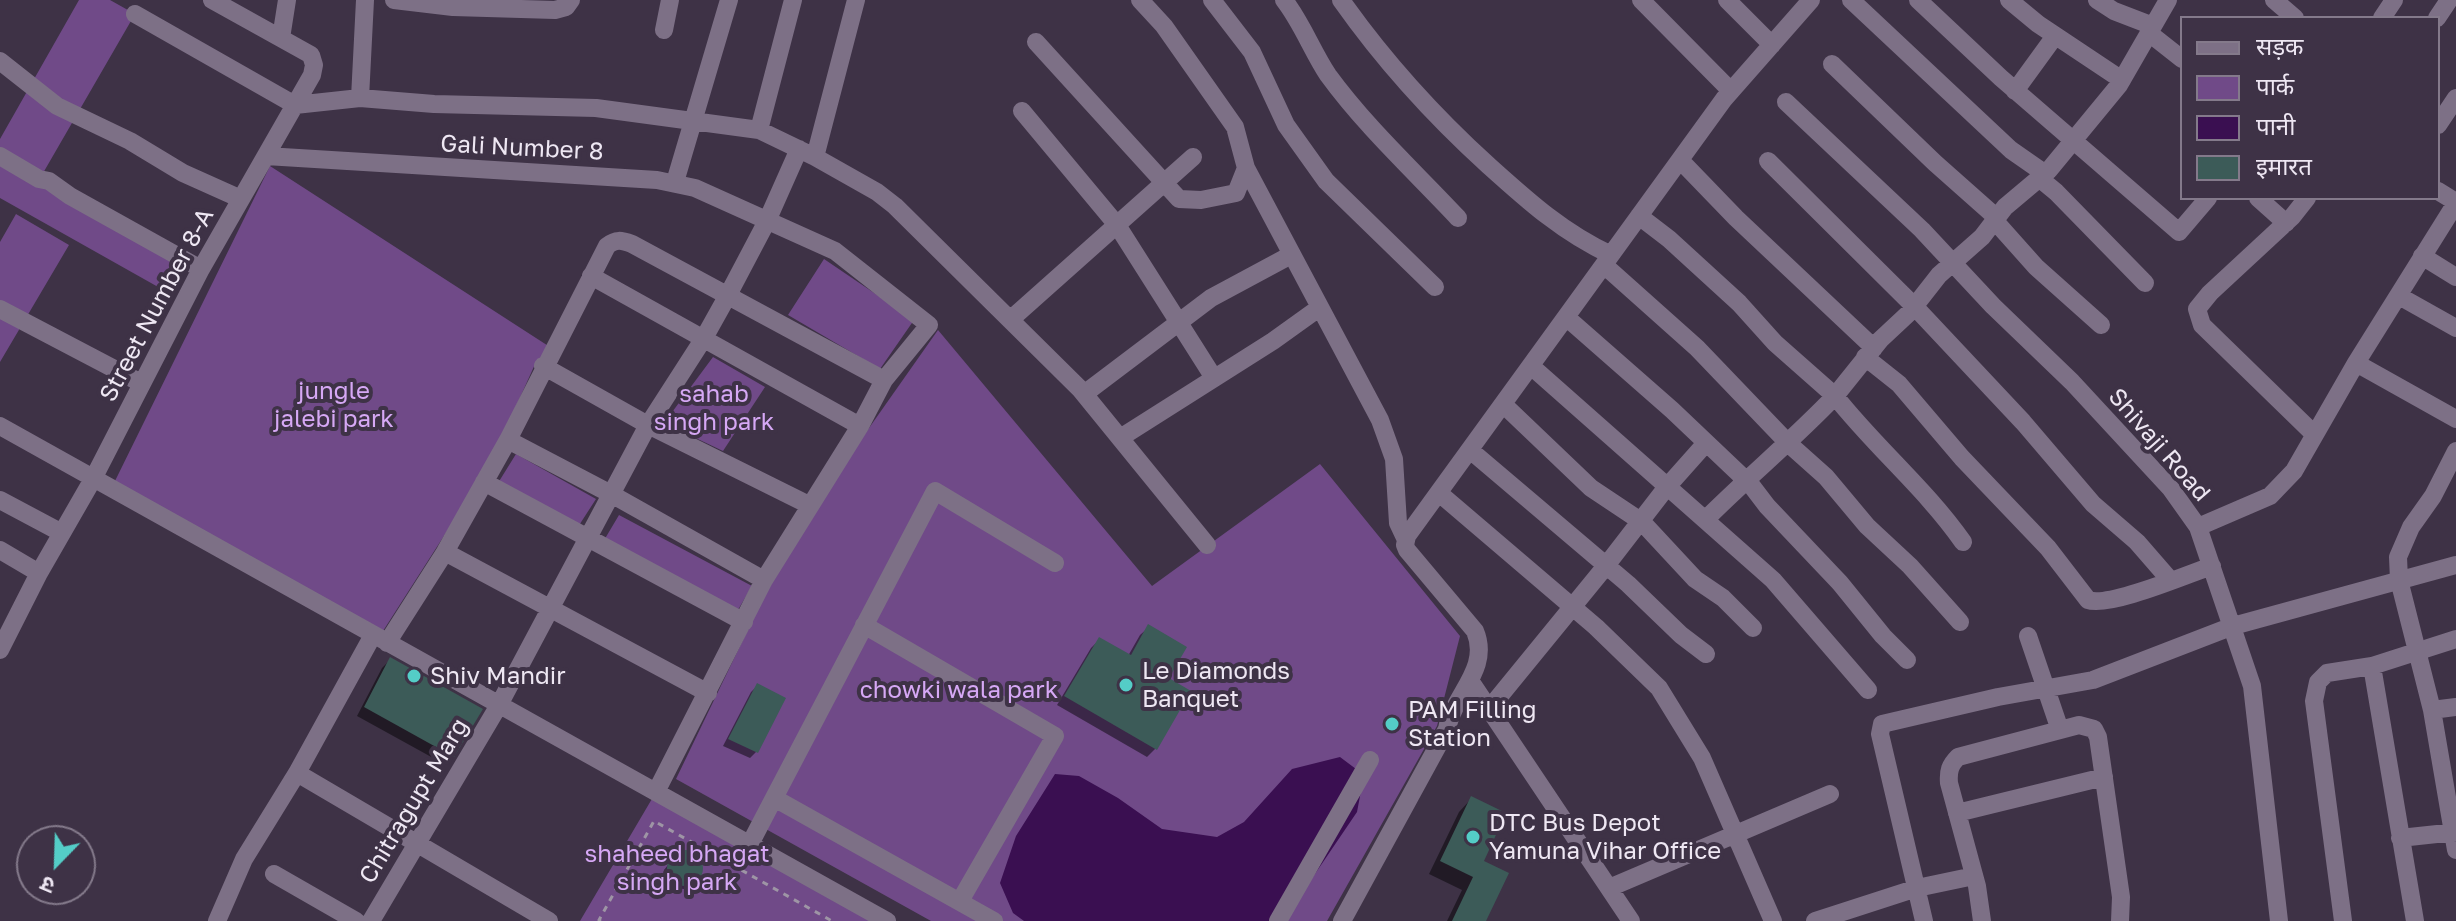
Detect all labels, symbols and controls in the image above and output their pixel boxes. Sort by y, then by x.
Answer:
legend [2180,16,2440,200]
text: सड़क [2256,31,2304,60]
text: पार्क [2256,71,2294,100]
text: पानी [2256,111,2295,140]
street label: Gali Number 8 [440,129,604,167]
text: इमारत [2256,151,2312,180]
street label: Street Number 8-A [94,203,220,407]
park label: jungle jalebi park [274,377,394,433]
park label: sahab singh park [654,380,774,436]
street label: Shivaji Road [2102,383,2216,507]
place label: Le Diamonds Banquet [1142,657,1290,713]
place label: Shiv Mandir [430,662,566,690]
marker: Shiv Mandir [405,667,423,685]
park label: chowki wala park [860,676,1058,704]
marker: Le Diamonds Banquet [1117,676,1135,694]
place label: PAM Filling Station [1408,696,1537,752]
street label: Chitragupt Marg [353,713,475,889]
marker: PAM Filling Station [1383,715,1401,733]
place label: DTC Bus Depot Yamuna Vihar Office [1489,809,1721,865]
north arrow [16,825,96,905]
marker: DTC Bus Depot Yamuna Vihar Office [1464,828,1482,846]
park label: shaheed bhagat singh park [584,840,770,896]
text: उ [36,871,58,901]

